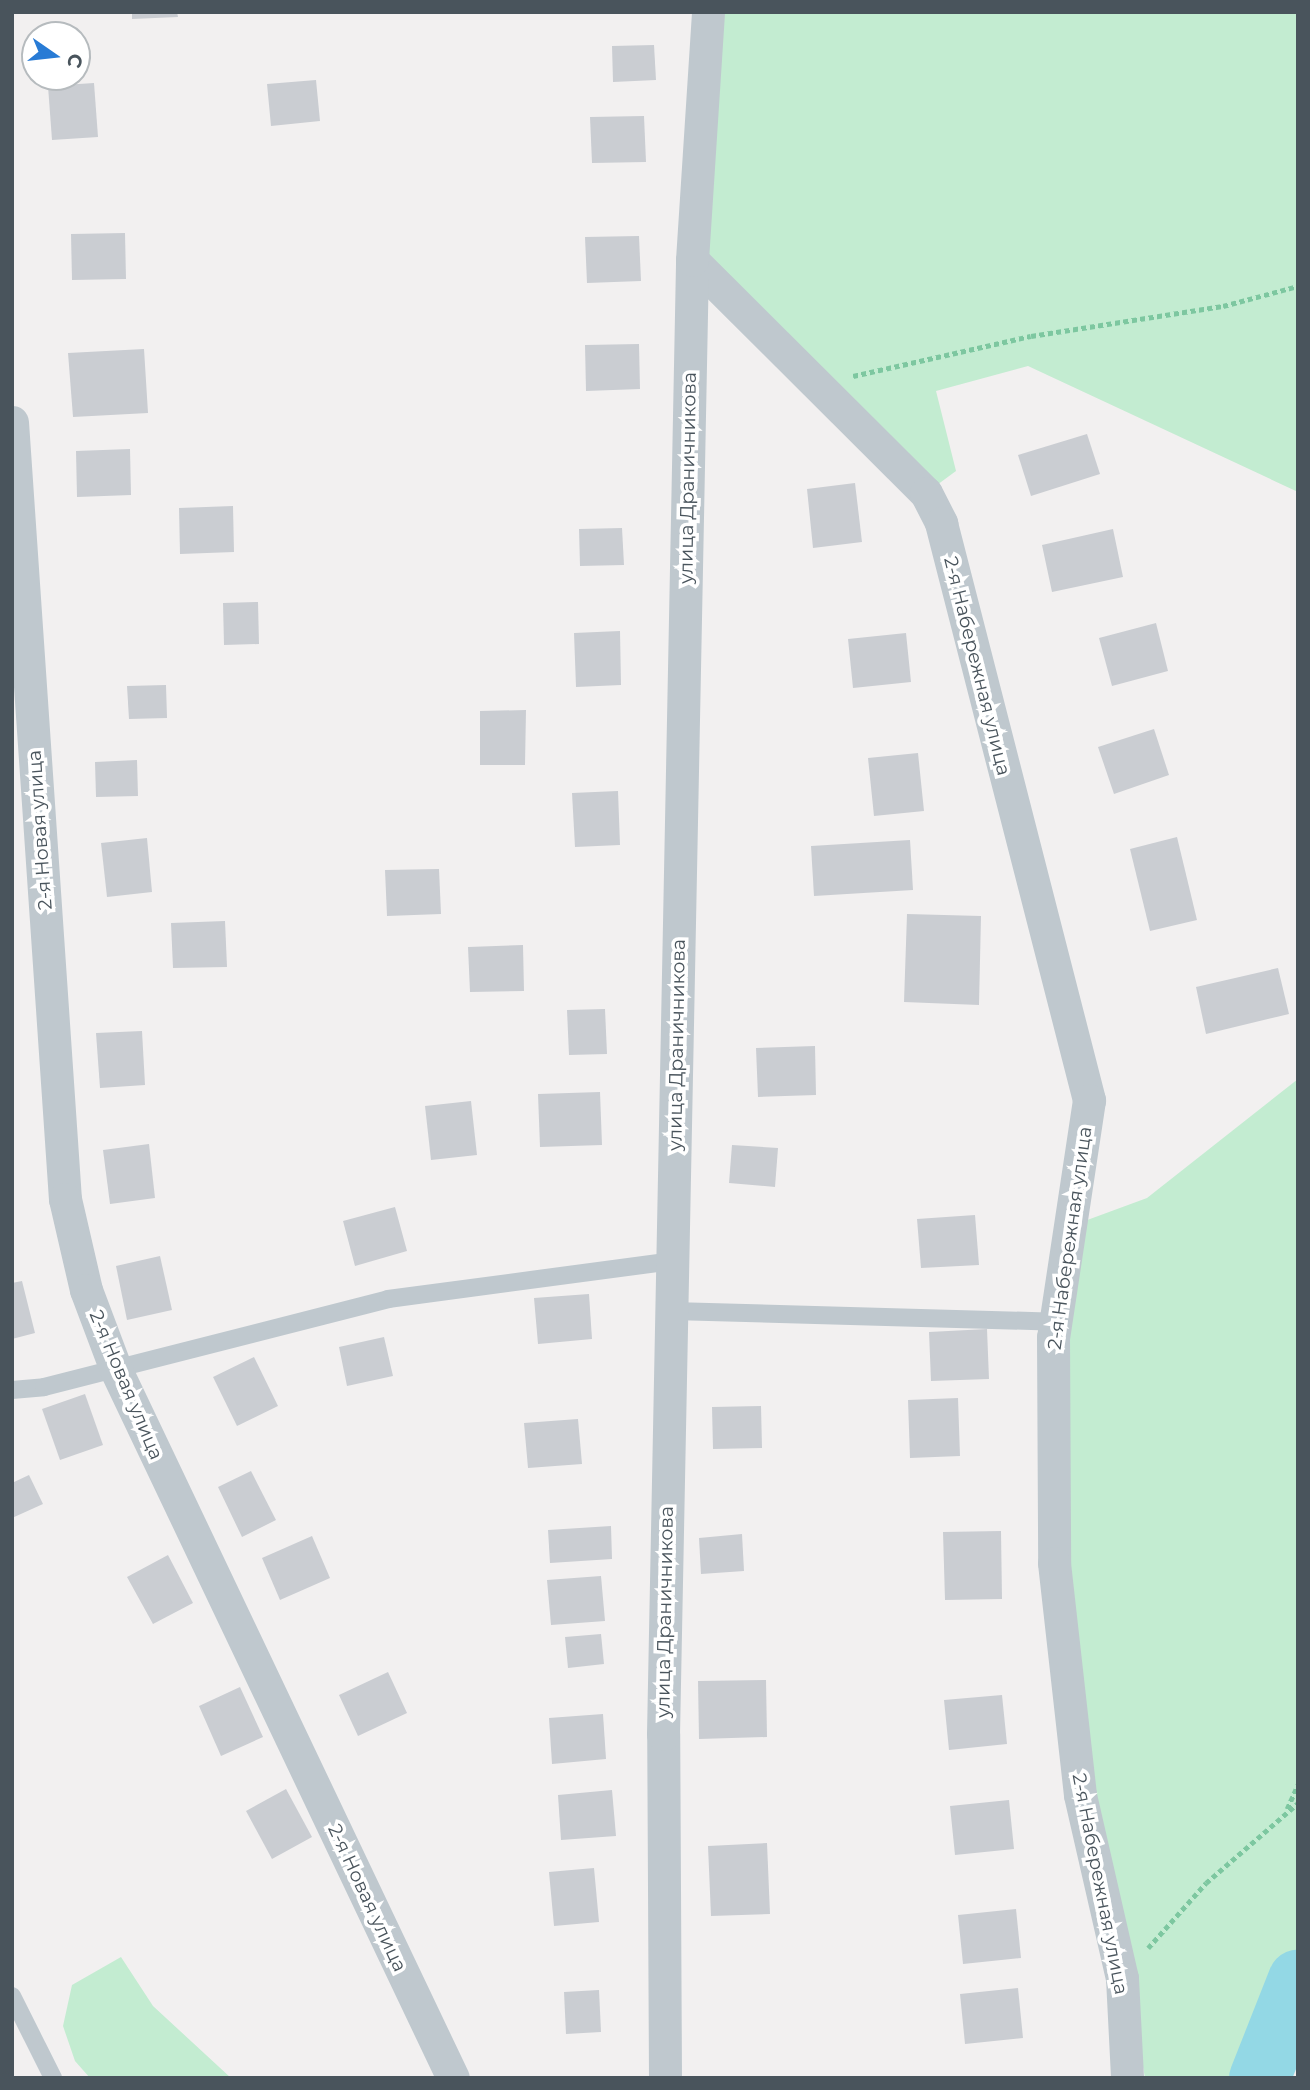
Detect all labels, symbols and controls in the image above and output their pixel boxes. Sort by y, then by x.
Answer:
north arrow [21,21,91,91]
text: С [62,51,88,70]
street label: улица Драничникова [675,372,701,584]
street label: 2-я Набережная улица [939,554,1015,778]
street label: 2-я Новая улица [23,749,57,911]
street label: улица Драничникова [664,939,690,1151]
street label: 2-я Набережная улица [1043,1125,1097,1351]
street label: 2-я Новая улица [84,1307,168,1463]
street label: улица Драничникова [652,1506,678,1718]
street label: 2-я Набережная улица [1067,1771,1133,1997]
street label: 2-я Новая улица [323,1821,411,1975]

